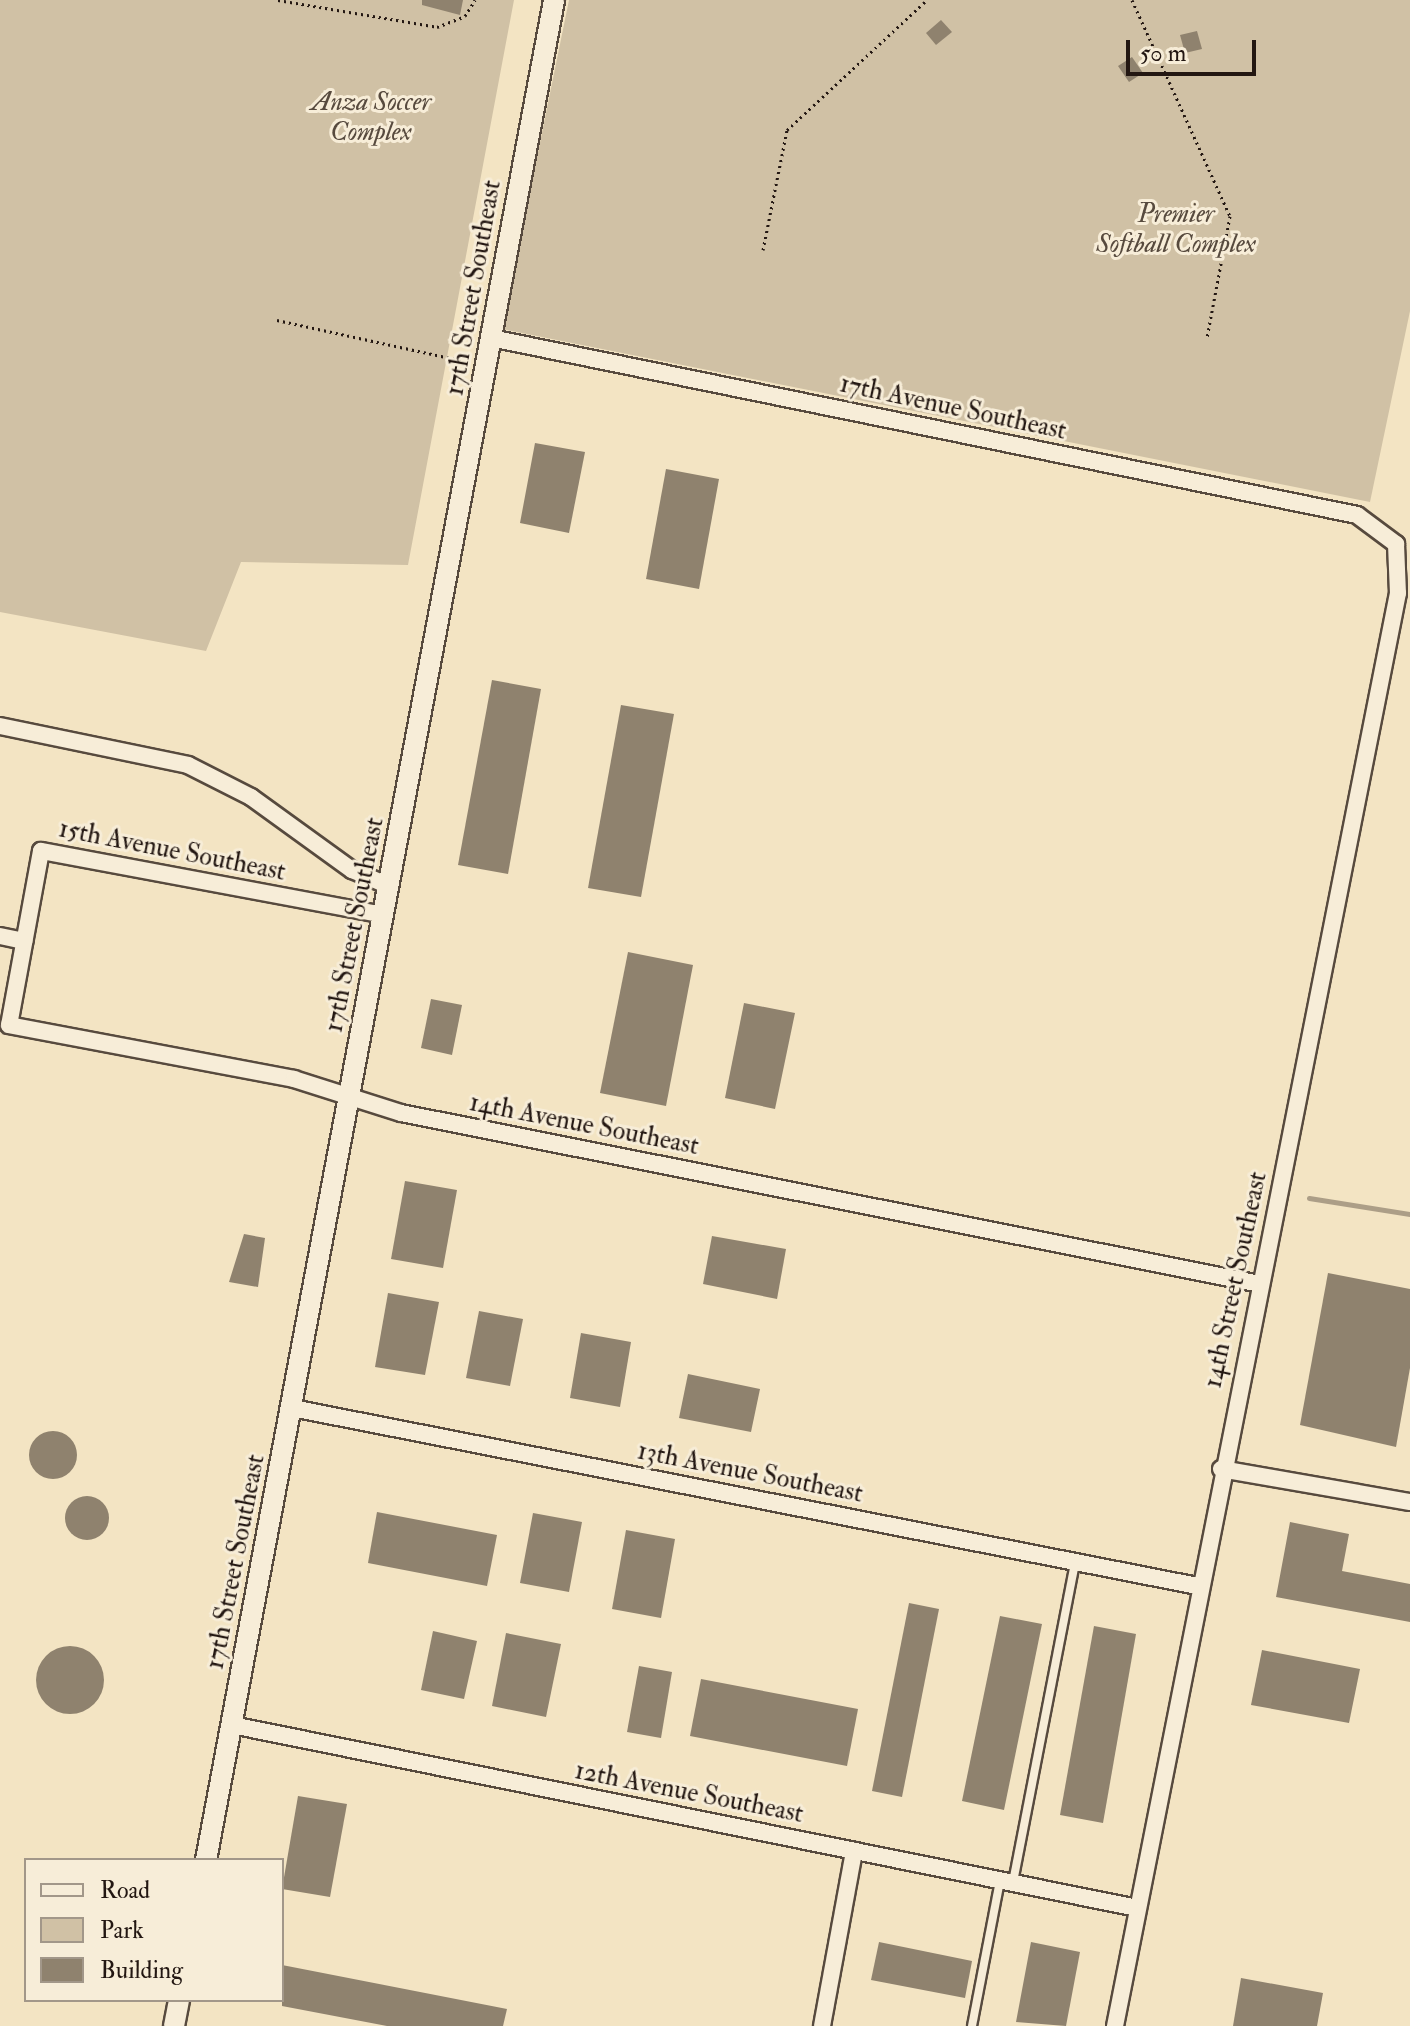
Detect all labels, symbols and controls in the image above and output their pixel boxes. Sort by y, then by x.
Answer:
scale bar [1130,24,1260,74]
text: 50 m [1140,38,1186,69]
park label: Anza Soccer Complex [311,87,431,148]
street label: 17th Street Southeast [440,178,508,398]
park label: Premier Softball Complex [1096,199,1256,260]
street label: 17th Avenue Southeast [837,369,1069,447]
street label: 15th Avenue Southeast [56,814,288,888]
street label: 17th Street Southeast [319,815,391,1035]
street label: 14th Avenue Southeast [467,1087,701,1163]
street label: 14th Street Southeast [1198,1169,1274,1391]
street label: 13th Avenue Southeast [635,1436,865,1510]
street label: 17th Street Southeast [200,1452,272,1672]
street label: 12th Avenue Southeast [572,1756,806,1830]
legend [24,1858,284,2002]
text: Road [100,1875,150,1906]
text: Park [100,1915,144,1946]
text: Building [100,1955,183,1986]

